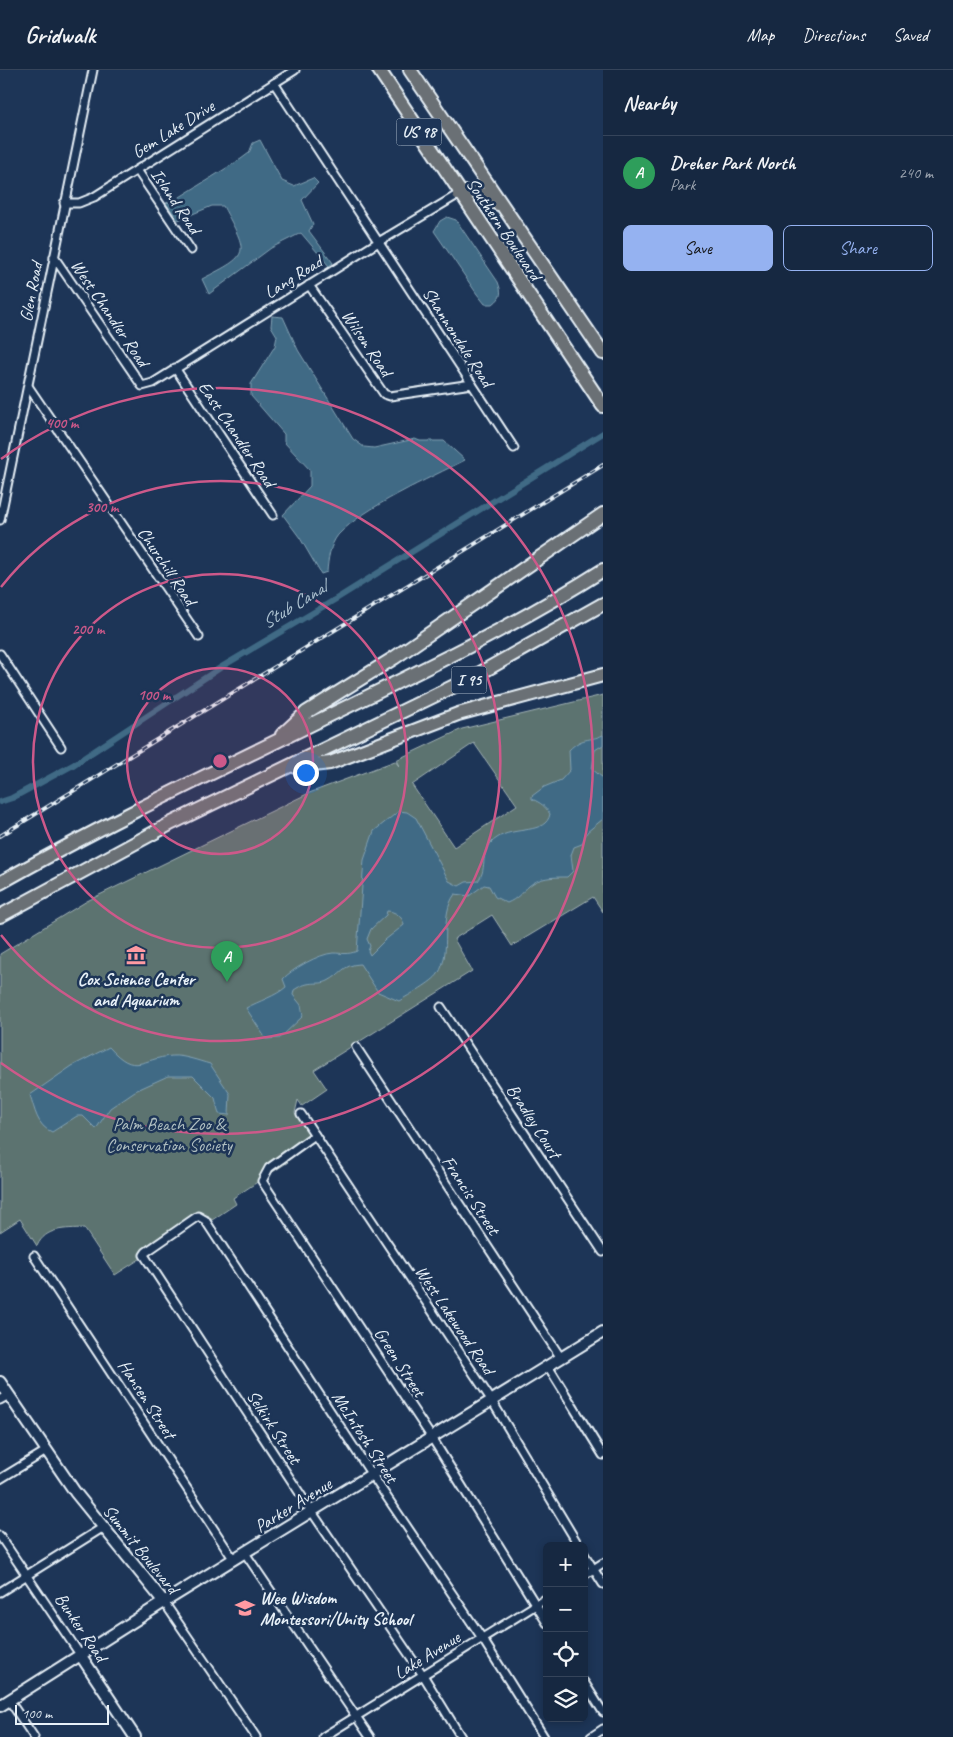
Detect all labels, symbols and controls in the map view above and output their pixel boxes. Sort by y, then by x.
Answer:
text: Gridwalk [25,20,95,50]
text: Map [747,24,774,46]
text: Directions [802,24,865,46]
text: Saved [893,24,928,46]
text: Nearby [623,90,676,116]
street label: Gem Lake Drive [128,94,219,163]
road number: US 98 [396,118,442,146]
text: Dreher Park North [670,151,795,175]
text: A [635,163,643,183]
text: 240 m [899,163,933,183]
street label: Island Road [146,164,207,240]
street label: Southern Boulevard [462,173,548,287]
text: Park [670,175,695,195]
button: Save [623,225,773,271]
button: Share [783,225,933,271]
street label: Lang Road [260,249,329,303]
street label: West Chandler Road [66,255,156,373]
street label: Glen Road [14,258,48,324]
street label: Shannondale Road [418,283,500,393]
street label: Wilson Road [337,305,399,383]
street label: East Chandler Road [194,377,282,493]
text: 400 m [46,414,80,433]
text: 300 m [86,498,120,517]
street label: Churchill Road [133,523,203,612]
water label: Stub Canal [257,572,337,634]
text: 200 m [72,620,106,639]
road number: I 95 [452,666,486,694]
text: 100 m [138,686,172,705]
centre of rings [211,752,229,770]
your location [293,760,319,786]
pin: A [211,941,243,982]
museum icon: Cox Science Center and Aquarium [125,944,147,966]
place label: Cox Science Center and Aquarium [77,968,197,1011]
street label: Bradley Court [502,1080,568,1165]
park label: Palm Beach Zoo & Conservation Society [106,1113,234,1156]
street label: Francis Street [437,1151,506,1240]
street label: West Lakewood Road [410,1261,501,1381]
street label: Green Street [369,1323,432,1403]
street label: Hansen Street [113,1355,182,1445]
street label: Selkirk Street [242,1386,307,1470]
street label: McIntosh Street [327,1387,404,1489]
street label: Parker Avenue [250,1472,337,1537]
street label: Summit Boulevard [98,1500,185,1600]
map controls [543,1542,588,1722]
button: + [543,1542,588,1587]
place label: Wee Wisdom Montessori/Unity School [260,1587,415,1630]
button: − [543,1587,588,1632]
street label: Bunker Road [50,1588,114,1668]
school or university icon: Wee Wisdom Montessori/Unity School [234,1597,256,1619]
street label: Lake Avenue [390,1626,465,1684]
button: locate [543,1632,588,1677]
button: layers [543,1677,588,1722]
scale bar [15,1702,109,1725]
text: 100 m [22,1705,52,1722]

